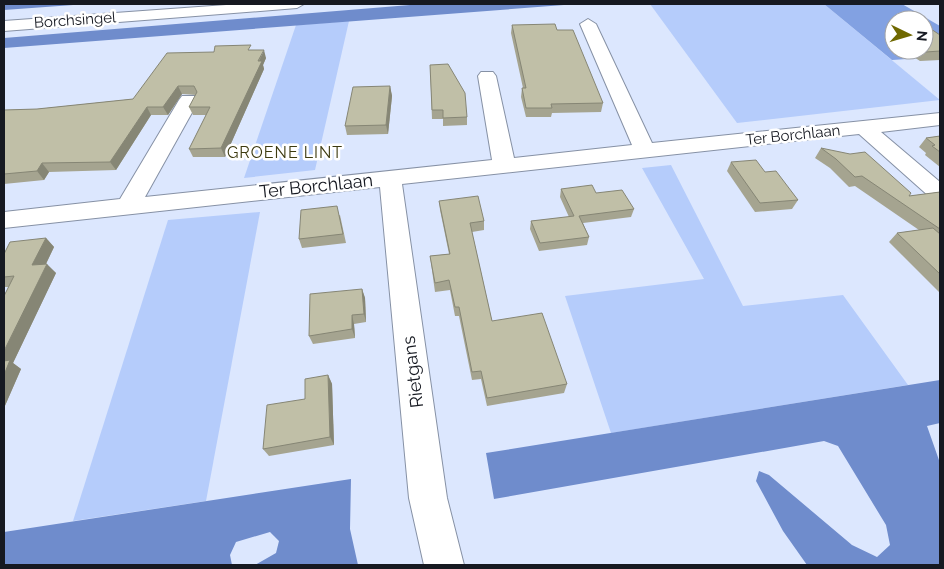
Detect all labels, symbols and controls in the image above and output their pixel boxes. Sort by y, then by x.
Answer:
street label: Borchsingel [33,8,118,32]
north arrow [884,10,934,60]
text: N [914,30,930,42]
street label: Ter Borchlaan [745,121,841,149]
district label: GROENE LINT [227,143,343,162]
street label: Ter Borchlaan [258,169,374,202]
street label: Rietgans [398,335,427,409]

